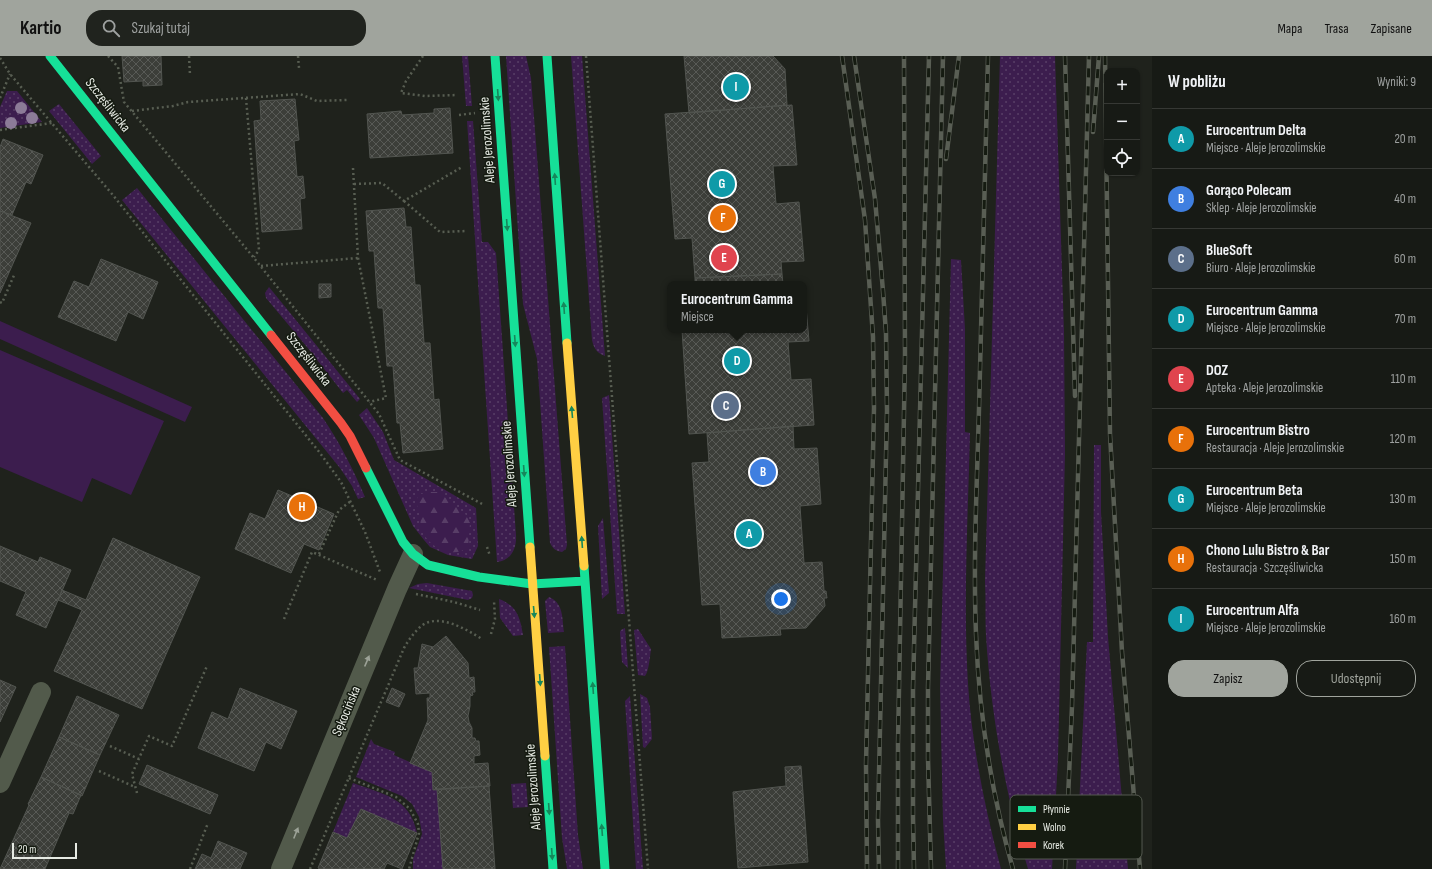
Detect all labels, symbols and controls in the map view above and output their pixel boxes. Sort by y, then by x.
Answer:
search box [86,10,366,46]
text: Kartio [20,17,62,40]
icon: search [100,17,122,39]
text: Szukaj tutaj [132,19,190,38]
text: Mapa [1277,20,1302,37]
text: Trasa [1324,20,1349,37]
text: Zapisane [1371,20,1412,37]
map controls [1104,68,1140,176]
button: + [1104,68,1140,104]
pin: I [723,72,749,102]
text: W pobliżu [1168,72,1226,92]
text: Wyniki: 9 [1377,74,1416,90]
street label: Szczęśliwicka [82,75,134,135]
one-way arrow [494,89,501,101]
street label: Aleje Jerozolimskie [476,96,499,185]
button: − [1104,104,1140,140]
text: Eurocentrum Delta [1206,121,1306,140]
text: A [1178,131,1184,147]
text: 20 m [1394,131,1416,147]
button: locate [1104,140,1140,176]
text: Miejsce · Aleje Jerozolimskie [1206,140,1326,156]
pin: G [709,169,735,199]
one-way arrow [552,173,559,185]
text: Gorąco Polecam [1206,181,1291,200]
text: B [1178,191,1184,207]
text: 40 m [1394,191,1416,207]
text: Sklep · Aleje Jerozolimskie [1206,200,1317,216]
pin: F [710,203,736,233]
one-way arrow [503,219,510,231]
text: BlueSoft [1206,241,1252,260]
pin: E [711,243,737,273]
text: C [1178,251,1184,267]
text: 60 m [1394,251,1416,267]
text: Biuro · Aleje Jerozolimskie [1206,260,1316,276]
popup [667,281,807,333]
text: Eurocentrum Gamma [681,290,793,309]
text: Eurocentrum Gamma [1206,301,1318,320]
one-way arrow [561,302,568,314]
text: Miejsce [681,309,714,325]
text: D [1178,311,1184,327]
text: 70 m [1395,311,1416,327]
text: Miejsce · Aleje Jerozolimskie [1206,320,1326,336]
street label: Szczęśliwicka [283,329,335,389]
one-way arrow [511,335,518,347]
pin: D [724,346,750,376]
text: DOZ [1206,361,1228,380]
text: E [1178,371,1184,387]
text: 110 m [1391,371,1416,387]
text: Apteka · Aleje Jerozolimskie [1206,380,1323,396]
pin: C [713,391,739,421]
one-way arrow [569,406,575,418]
street label: Aleje Jerozolimskie [498,420,521,509]
text: Eurocentrum Bistro [1206,421,1310,440]
text: F [1178,431,1184,447]
text: 120 m [1390,431,1416,447]
text: Restauracja · Aleje Jerozolimskie [1206,440,1344,456]
pin: B [750,457,776,487]
one-way arrow [520,465,527,477]
text: Eurocentrum Beta [1206,481,1303,500]
text: G [1178,491,1184,507]
text: 130 m [1390,491,1416,507]
pin: H [289,492,315,522]
text: Miejsce · Aleje Jerozolimskie [1206,500,1326,516]
pin: A [736,519,762,549]
one-way arrow [579,536,586,548]
text: Chono Lulu Bistro & Bar [1206,541,1329,560]
text: H [1178,551,1184,567]
text: 150 m [1390,551,1416,567]
text: Restauracja · Szczęśliwicka [1206,560,1323,576]
your location [771,589,791,609]
text: Eurocentrum Alfa [1206,601,1299,620]
one-way arrow [531,606,538,618]
text: I [1180,611,1182,627]
text: 160 m [1390,611,1416,627]
text: Miejsce · Aleje Jerozolimskie [1206,620,1326,636]
one-way arrow [364,655,370,667]
button: Zapisz [1168,660,1288,697]
button: Udostępnij [1296,660,1416,697]
one-way arrow [536,674,543,686]
one-way arrow [590,681,596,694]
street label: Sękocińska [328,684,364,738]
street label: Aleje Jerozolimskie [522,743,545,832]
legend [1010,795,1142,859]
one-way arrow [545,803,552,815]
text: Płynnie [1043,803,1070,816]
text: Wolno [1043,821,1066,834]
one-way arrow [599,823,605,836]
one-way arrow [293,826,299,838]
text: Korek [1043,839,1065,852]
scale bar [12,841,77,860]
text: 20 m [18,843,36,856]
one-way arrow [549,848,556,860]

